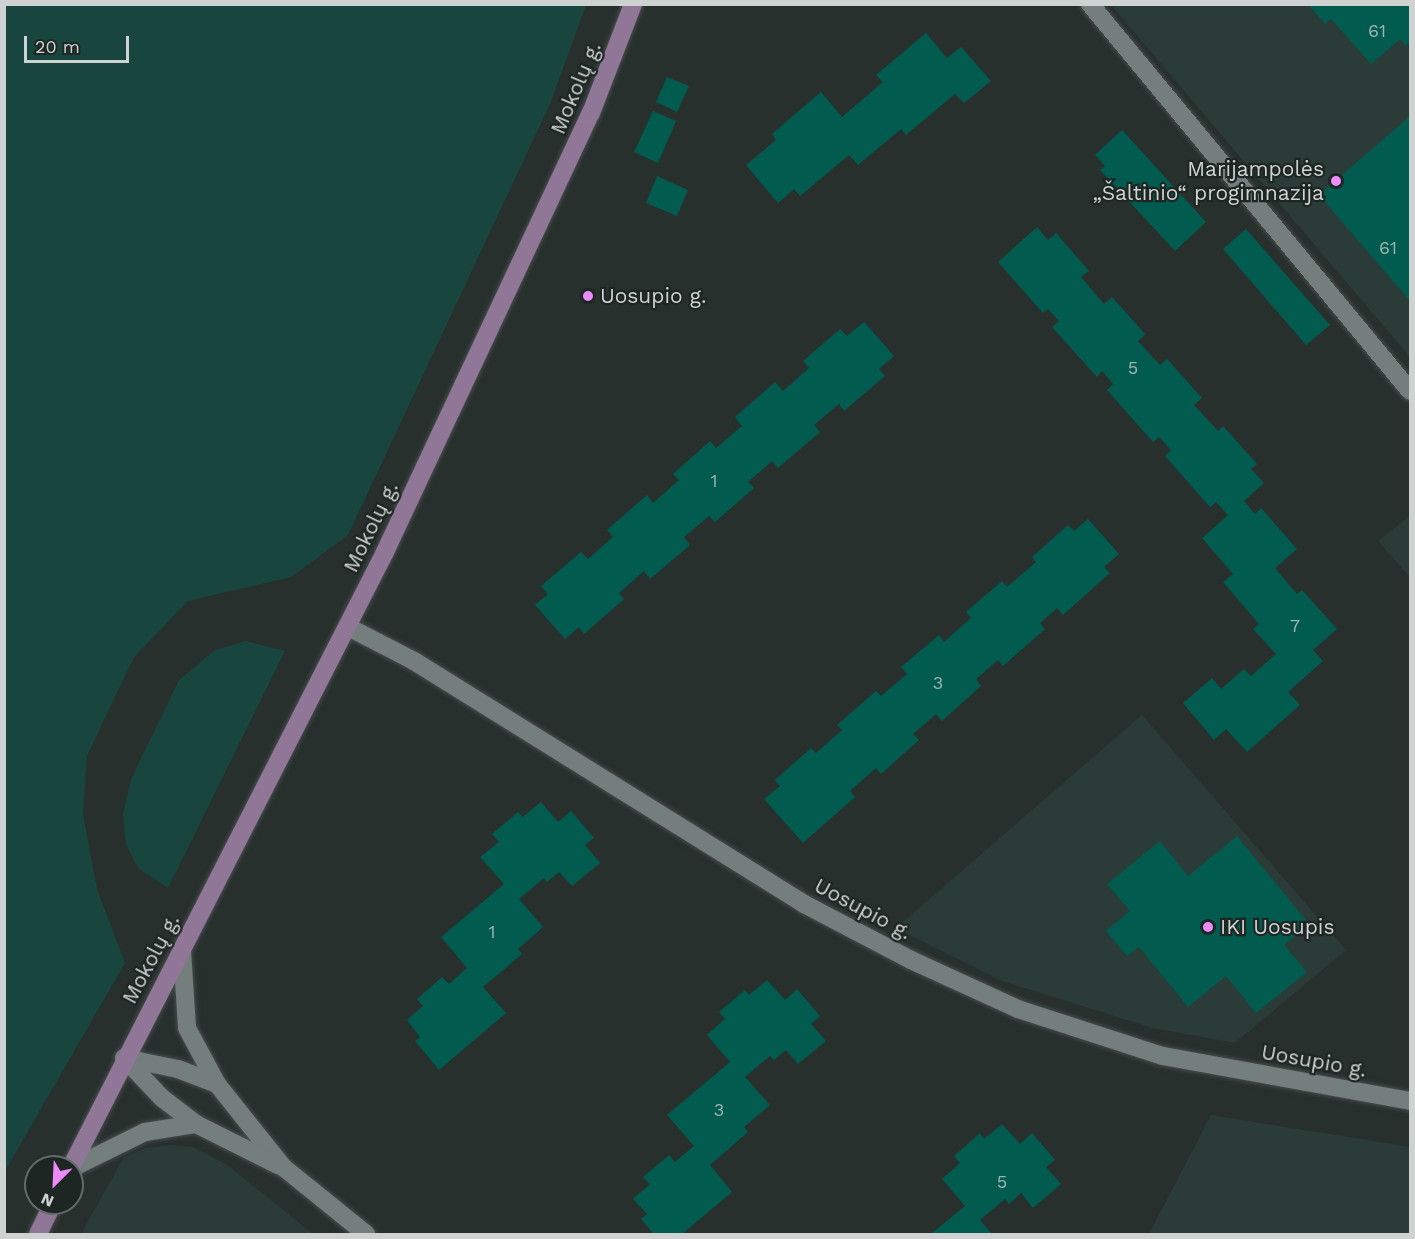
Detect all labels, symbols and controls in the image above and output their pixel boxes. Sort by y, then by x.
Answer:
house number: 61 [1368,20,1386,42]
scale bar [27,24,132,62]
text: 20 m [35,36,80,57]
street label: Mokolų g. [545,38,607,138]
place label: Marijampolės „Šaltinio“ progimnazija [1092,156,1324,206]
marker: Marijampolės „Šaltinio“ progimnazija [1329,174,1343,188]
house number: 61 [1379,237,1397,259]
place label: Uosupio g. [600,283,707,309]
marker: Uosupio g. [581,289,595,303]
house number: 5 [1128,357,1138,379]
house number: 1 [710,470,718,492]
street label: Mokolų g. [338,478,404,576]
house number: 7 [1290,615,1300,637]
house number: 3 [933,672,943,694]
street label: Uosupio g. [810,873,916,945]
street label: Mokolų g. [117,910,185,1008]
place label: IKI Uosupis [1220,914,1335,940]
marker: IKI Uosupis [1201,920,1215,934]
house number: 1 [488,921,496,943]
street label: Uosupio g. [1259,1039,1369,1083]
house number: 3 [714,1099,724,1121]
north arrow [24,1155,84,1215]
house number: 5 [997,1171,1007,1193]
text: N [38,1189,57,1211]

